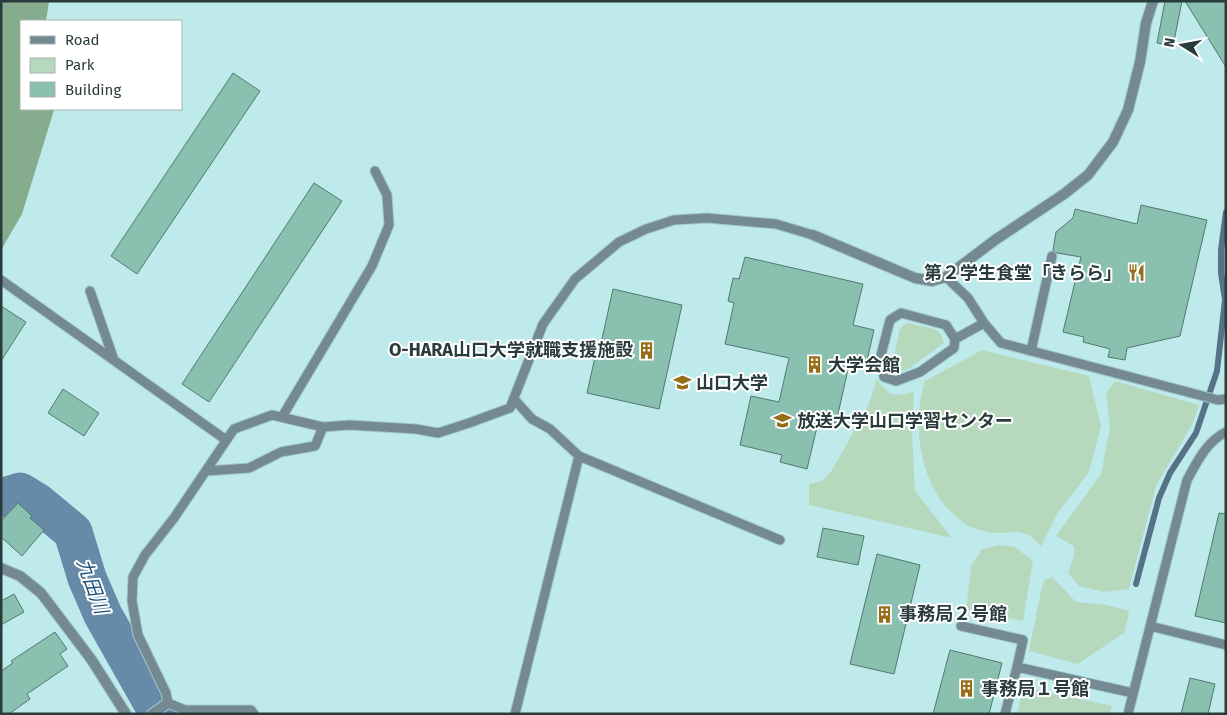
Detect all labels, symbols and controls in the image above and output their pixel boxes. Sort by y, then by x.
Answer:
legend [20,20,182,110]
north arrow [1157,20,1207,70]
text: Road [65,31,100,49]
text: N [1160,36,1179,49]
text: Park [65,56,95,74]
text: Building [65,81,121,99]
place label: 第２学生食堂「きらら」 [924,262,1122,284]
restaurant icon: 第２学生食堂「きらら」 [1126,263,1146,283]
place label: O-HARA山口大学就職支援施設 [389,339,633,361]
building icon: O-HARA山口大学就職支援施設 [637,340,657,360]
place label: 大学会館 [828,354,900,376]
building icon: 大学会館 [804,355,824,375]
place label: 山口大学 [696,372,768,394]
school or university icon: 山口大学 [672,373,692,393]
place label: 放送大学山口学習センター [797,410,1013,432]
school or university icon: 放送大学山口学習センター [773,411,793,431]
water label: 九田川 [72,555,114,619]
place label: 事務局２号館 [899,603,1007,625]
building icon: 事務局２号館 [875,604,895,624]
place label: 事務局１号館 [981,678,1089,700]
building icon: 事務局１号館 [957,679,977,699]

